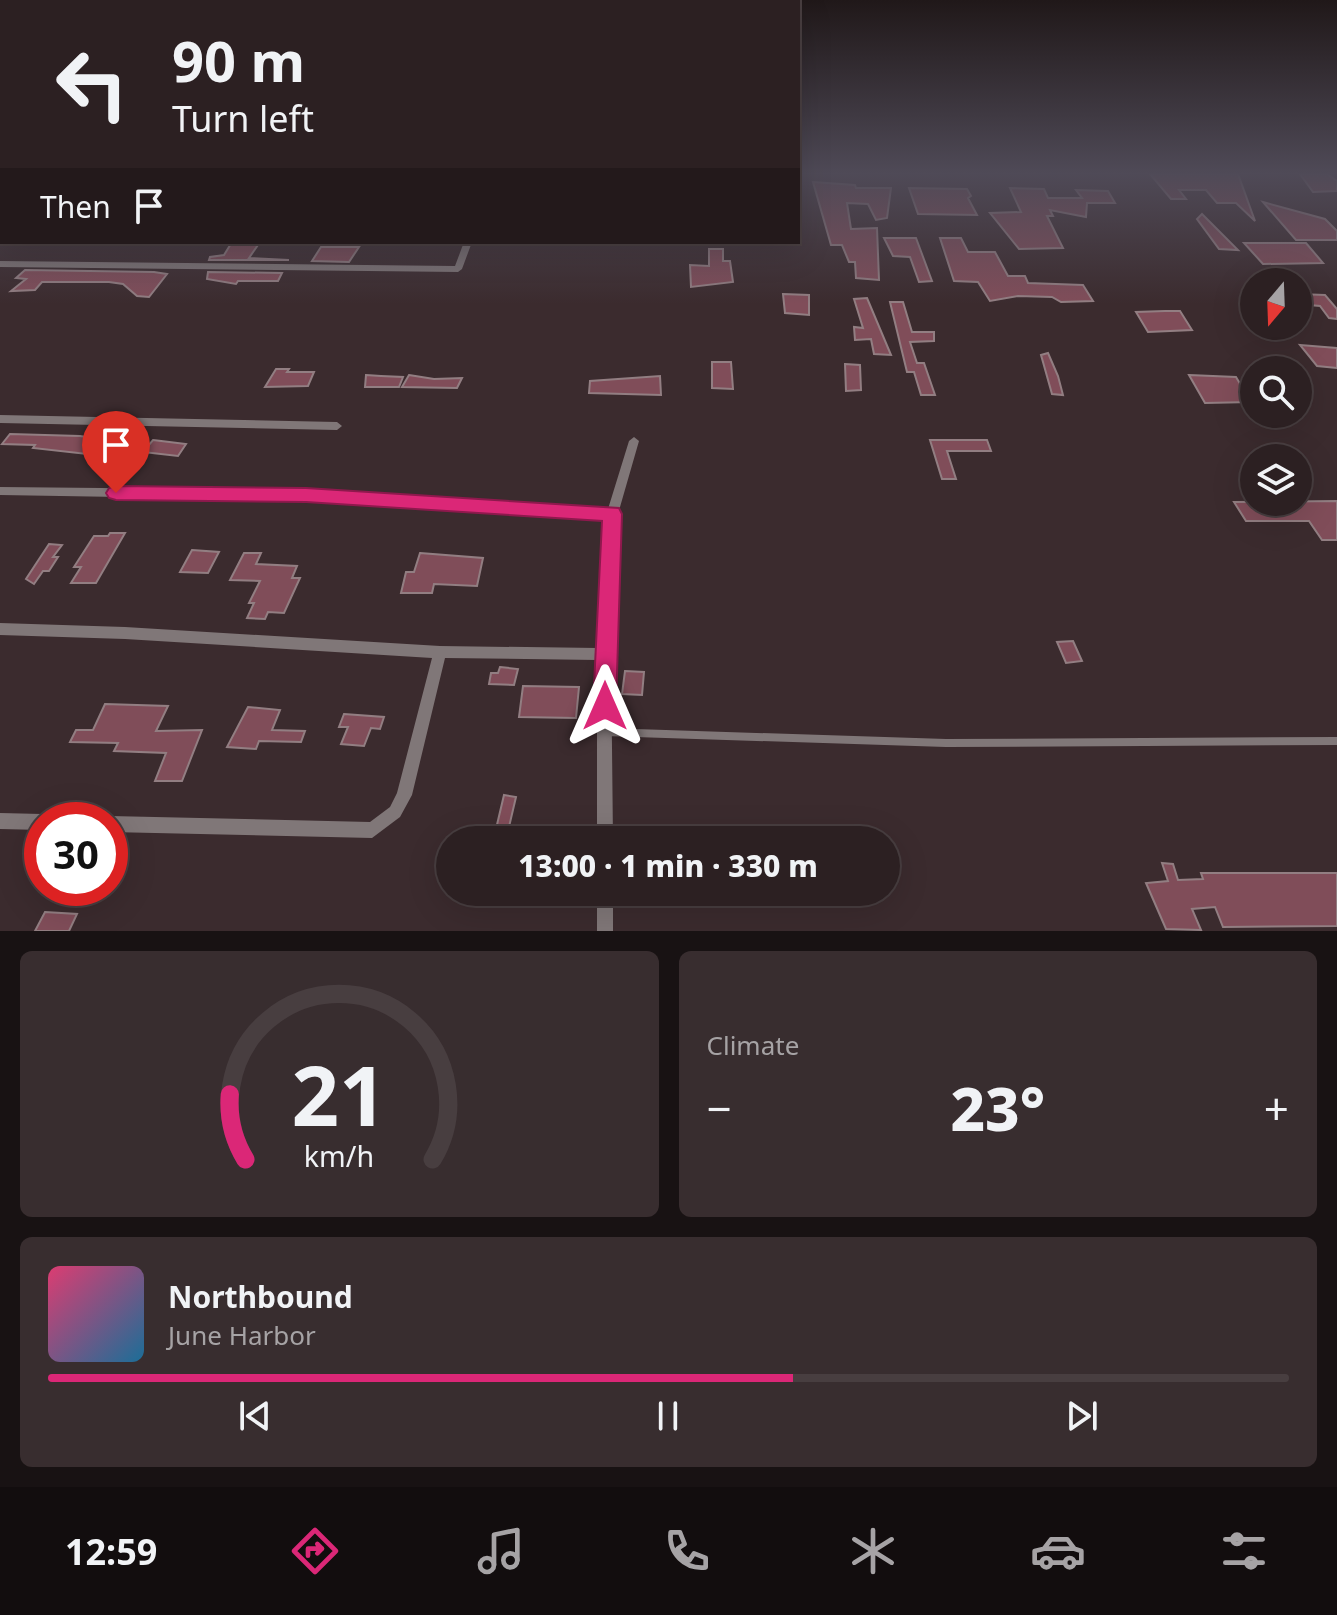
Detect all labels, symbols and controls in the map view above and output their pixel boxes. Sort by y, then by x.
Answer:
text: 90 m [172,22,305,98]
icon: left [40,32,144,136]
text: Turn left [172,94,314,143]
icon: arrive [127,184,171,228]
text: Then [40,186,111,227]
north arrow [1240,268,1312,340]
map controls [1240,268,1312,516]
button: search [1240,356,1312,428]
pin [82,411,150,493]
icon: arrive [94,423,138,467]
button: layers [1240,444,1312,516]
position arrow [563,664,647,748]
speed limit sign: 30 [24,802,128,906]
text: 13:00 · 1 min · 330 m [518,845,818,886]
text: Climate [707,1027,799,1063]
text: 21 [292,1037,387,1150]
text: 23° [950,1067,1045,1149]
text: − [707,1078,732,1138]
text: + [1264,1078,1289,1138]
text: km/h [304,1136,374,1175]
text: Northbound [168,1276,353,1317]
text: June Harbor [168,1317,316,1353]
icon: previous [233,1394,277,1438]
icon: pause [646,1394,690,1438]
icon: next [1060,1394,1104,1438]
icon: directions [287,1523,343,1579]
icon: music [473,1523,529,1579]
icon: phone [659,1523,715,1579]
icon: climate [845,1523,901,1579]
icon: car [1030,1523,1086,1579]
icon: filters [1216,1523,1272,1579]
text: 12:59 [65,1527,157,1576]

